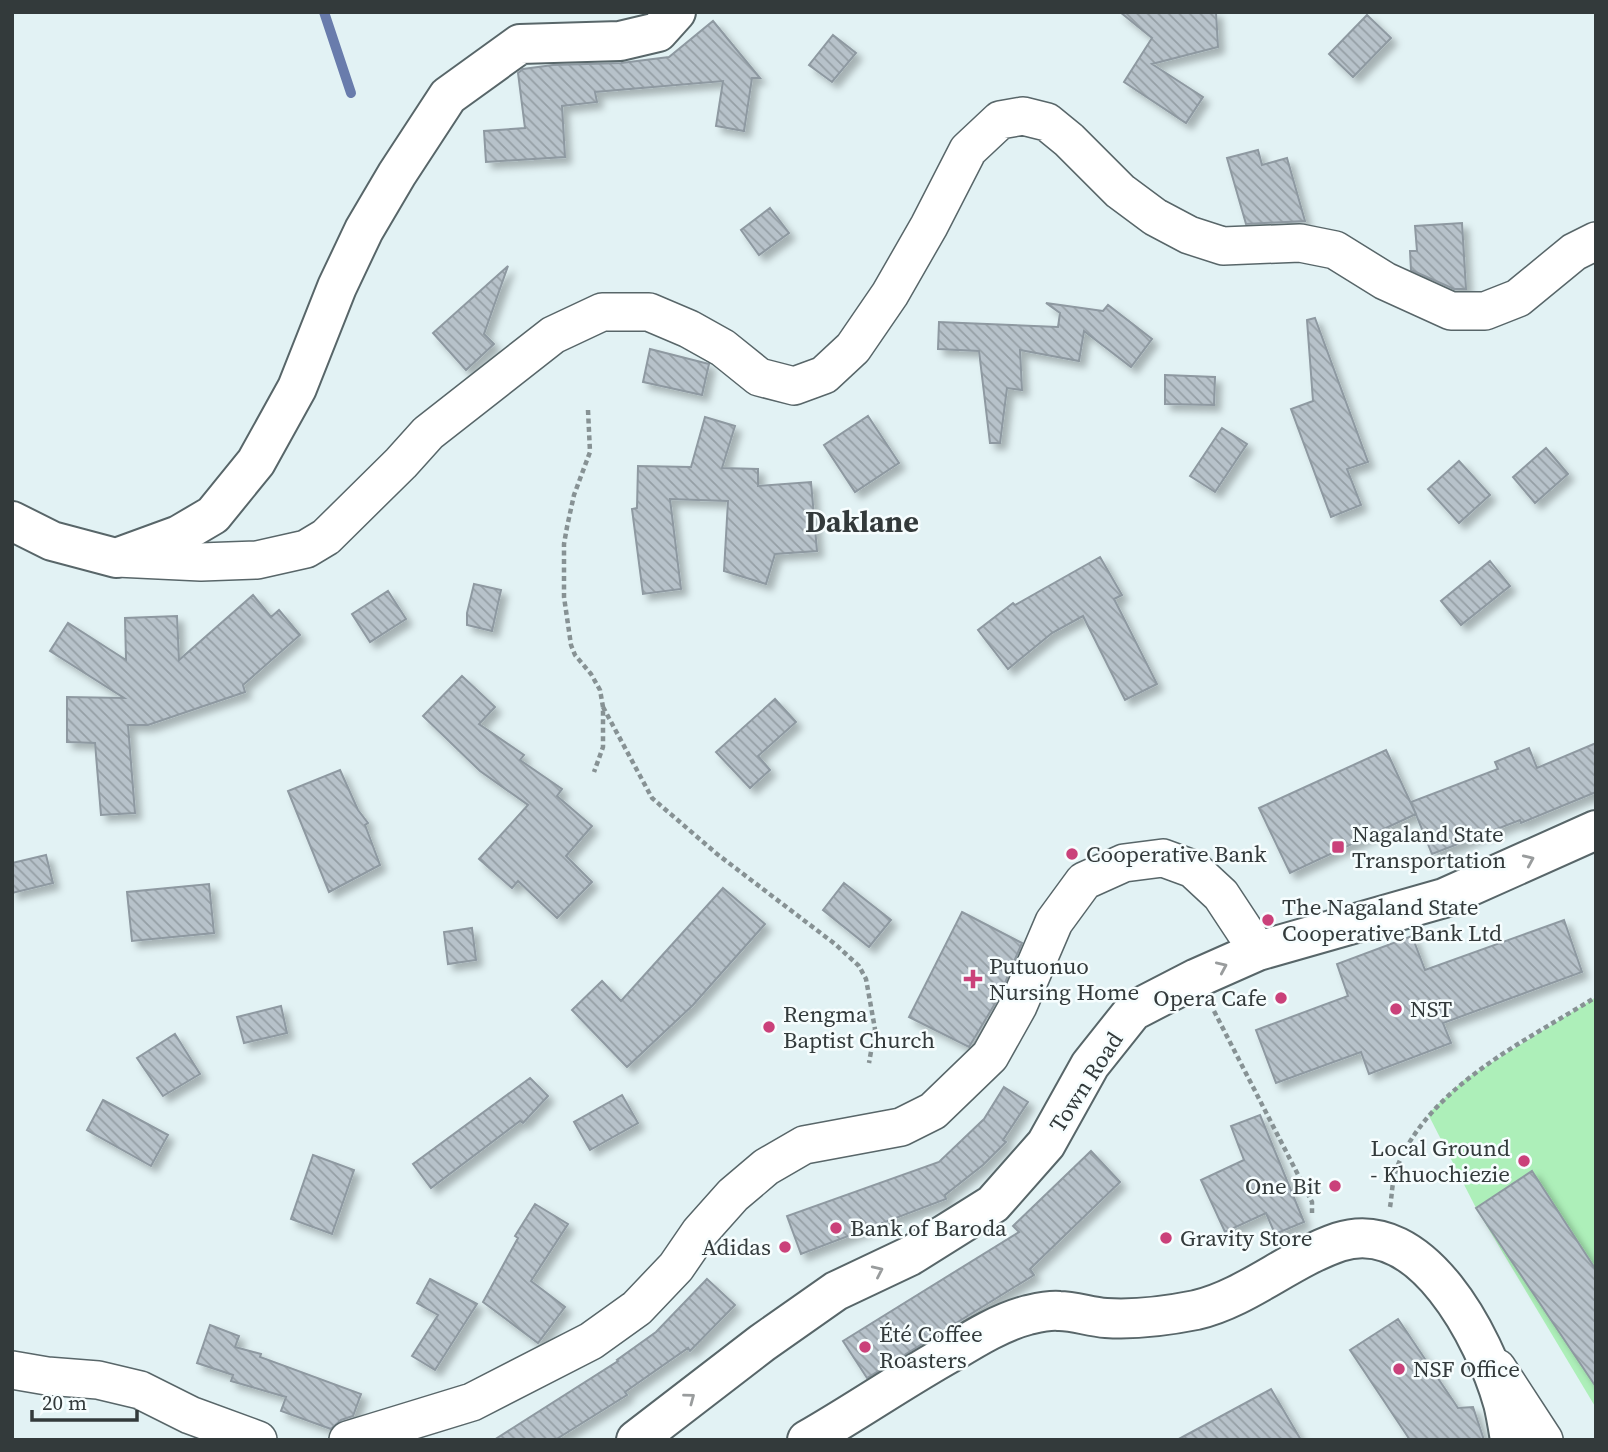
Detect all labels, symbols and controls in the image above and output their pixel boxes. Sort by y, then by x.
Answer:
district label: Daklane [805,501,919,542]
place label: Nagaland State Transportation [1352,818,1506,876]
place label: Cooperative Bank [1086,838,1267,870]
marker: Nagaland State Transportation [1330,839,1346,855]
marker: Cooperative Bank [1064,846,1080,862]
one-way arrow [1522,854,1534,868]
place label: The Nagaland State Cooperative Bank Ltd [1282,891,1502,949]
marker: The Nagaland State Cooperative Bank Ltd [1260,912,1276,928]
place label: Putuonuo Nursing Home [989,950,1139,1008]
one-way arrow [1215,961,1227,975]
marker: Putuonuo Nursing Home [963,969,983,989]
place label: Opera Cafe [1153,982,1267,1014]
marker: Opera Cafe [1273,990,1289,1006]
place label: NST [1410,993,1452,1025]
place label: Rengma Baptist Church [783,998,935,1056]
marker: NST [1388,1001,1404,1017]
marker: Rengma Baptist Church [761,1019,777,1035]
street label: Town Road [1042,1026,1130,1138]
place label: Local Ground - Khuochiezie [1370,1132,1510,1190]
marker: Local Ground - Khuochiezie [1516,1153,1532,1169]
place label: One Bit [1245,1170,1322,1202]
marker: One Bit [1327,1178,1343,1194]
place label: Bank of Baroda [850,1212,1007,1244]
marker: Bank of Baroda [828,1220,844,1236]
place label: Gravity Store [1180,1222,1312,1254]
marker: Gravity Store [1158,1230,1174,1246]
place label: Adidas [702,1231,771,1263]
marker: Adidas [777,1239,793,1255]
one-way arrow [871,1266,883,1280]
place label: Été Coffee Roasters [879,1318,983,1376]
marker: Été Coffee Roasters [857,1339,873,1355]
place label: NSF Office [1413,1353,1520,1385]
marker: NSF Office [1391,1361,1407,1377]
scale bar [32,1378,136,1422]
text: 20 m [42,1388,87,1417]
one-way arrow [682,1394,695,1407]

